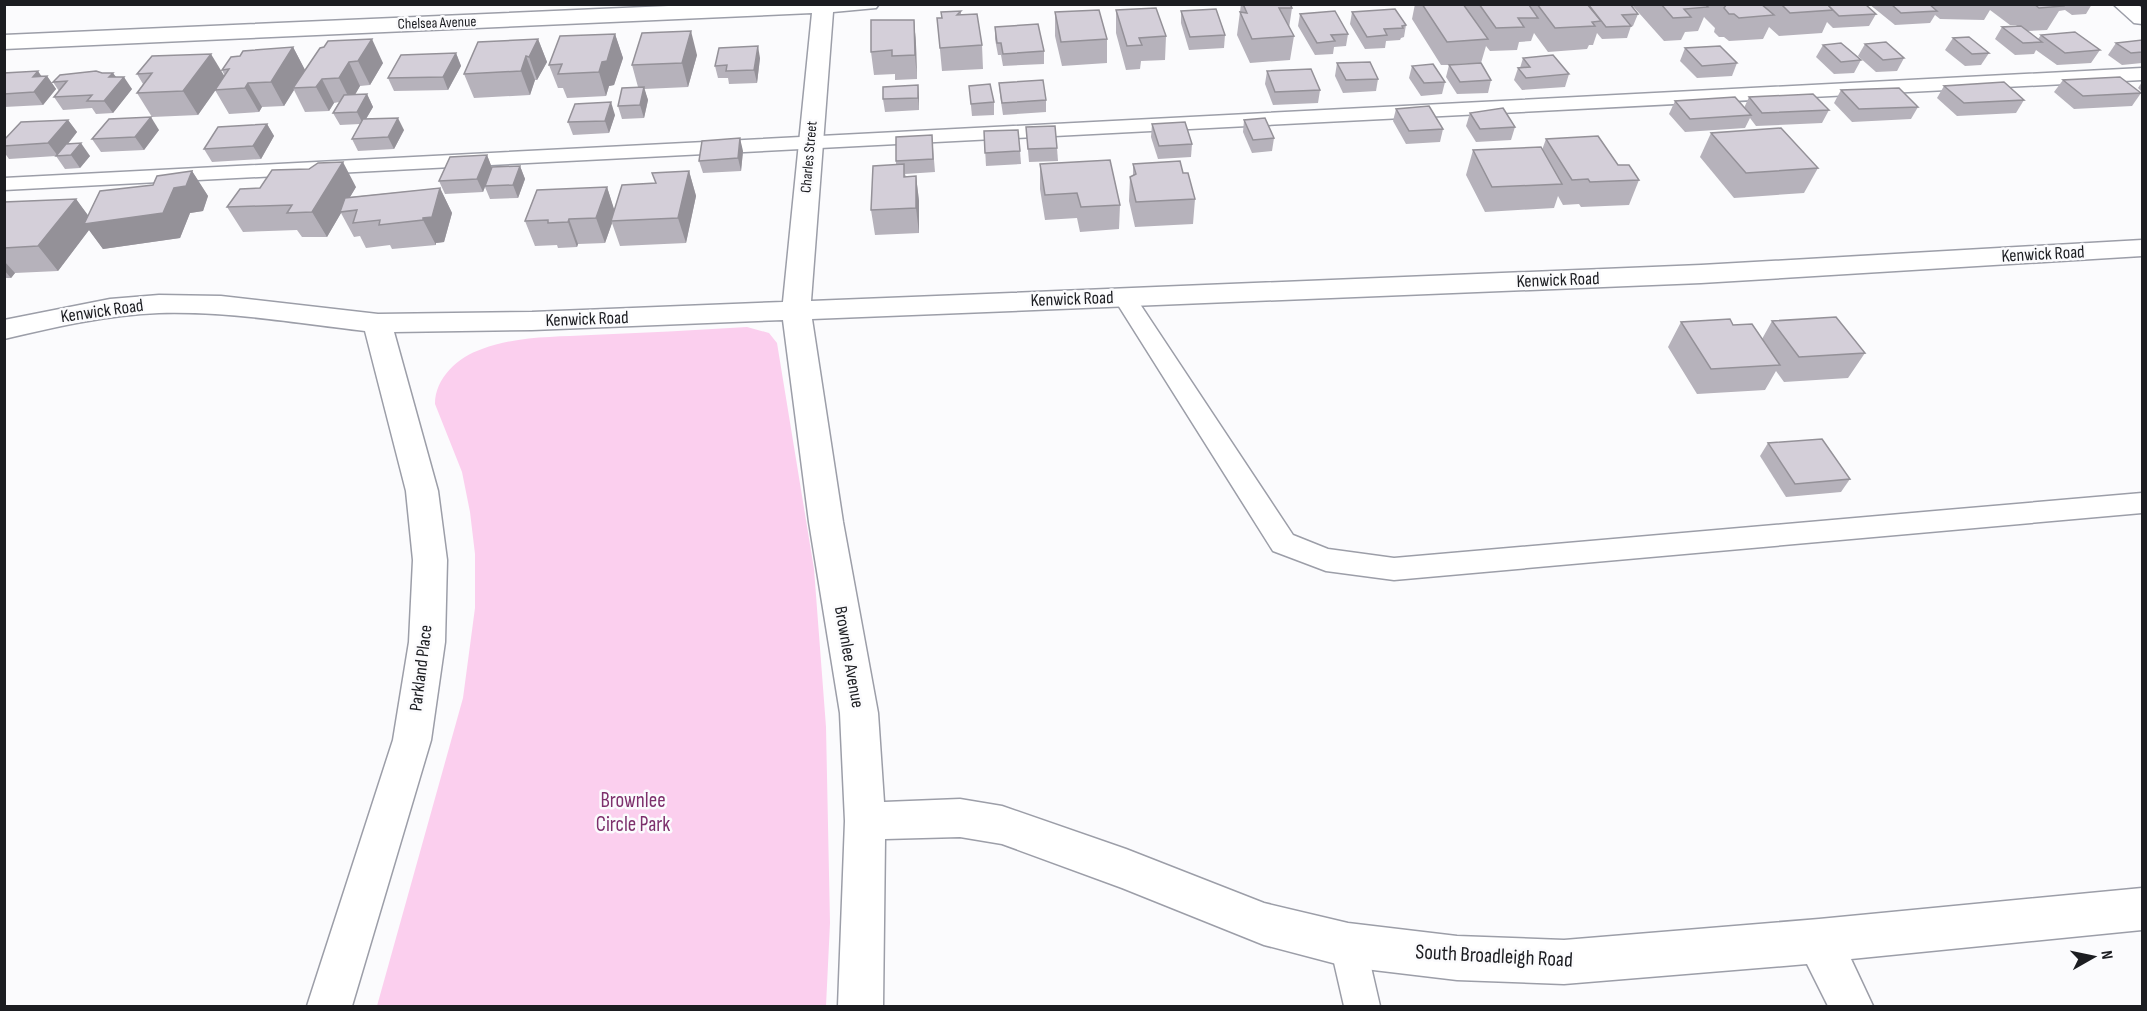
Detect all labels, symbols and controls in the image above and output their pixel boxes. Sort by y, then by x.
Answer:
street label: Chelsea Avenue [397,12,477,34]
street label: Charles Street [796,120,822,194]
street label: Kenwick Road [2001,241,2085,267]
street label: Kenwick Road [1516,268,1600,292]
street label: Kenwick Road [1030,287,1114,311]
street label: Kenwick Road [59,295,145,327]
street label: Kenwick Road [545,307,629,331]
street label: Brownlee Avenue [830,605,868,709]
street label: Parkland Place [405,624,437,712]
park label: Brownlee Circle Park [596,788,670,837]
north arrow [2063,927,2123,987]
street label: South Broadleigh Road [1415,939,1573,973]
text: N [2096,949,2116,961]

